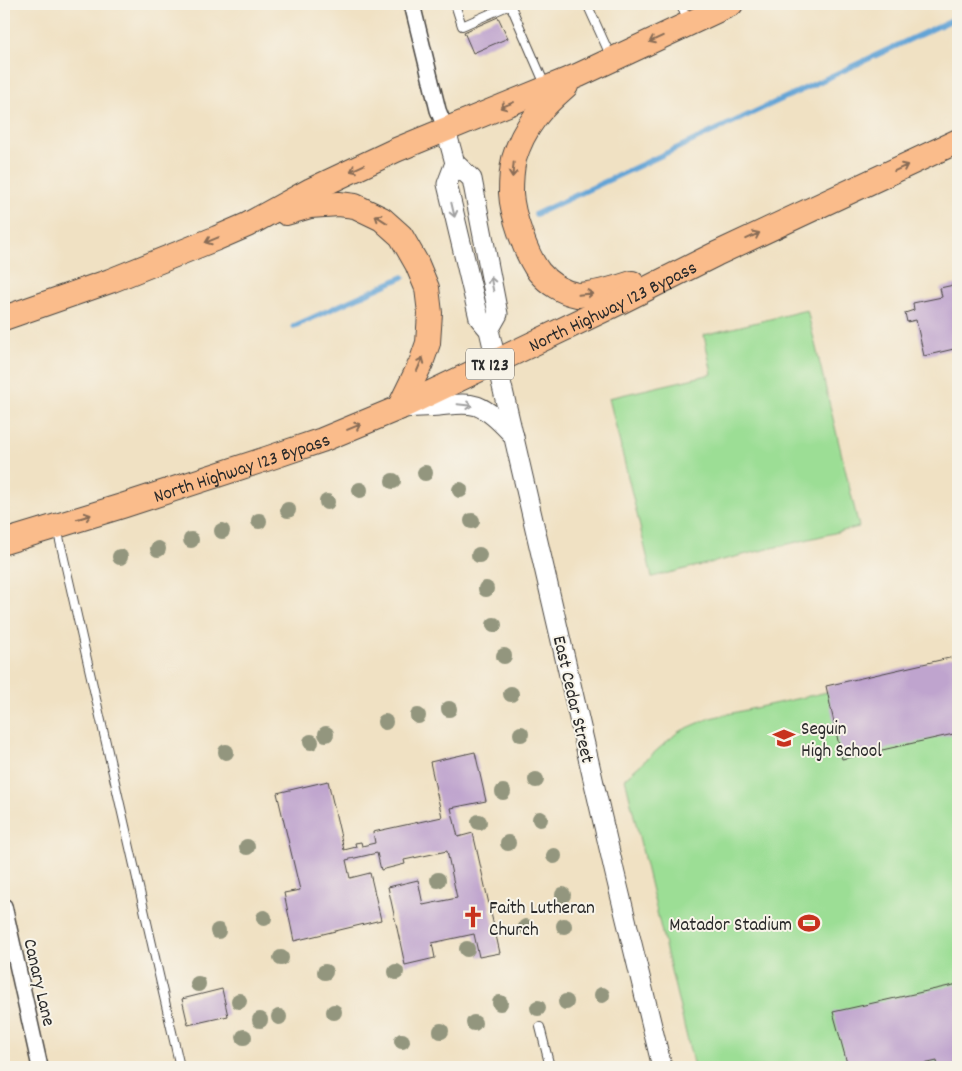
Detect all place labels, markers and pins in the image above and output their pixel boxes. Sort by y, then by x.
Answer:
place label: Seguin High School [801,717,882,766]
school or university icon: Seguin High School [771,725,797,751]
place label: Faith Lutheran Church [489,896,595,945]
church icon: Faith Lutheran Church [460,904,486,930]
sports icon: Matador Stadium [796,910,822,936]
place label: Matador Stadium [669,913,792,940]

